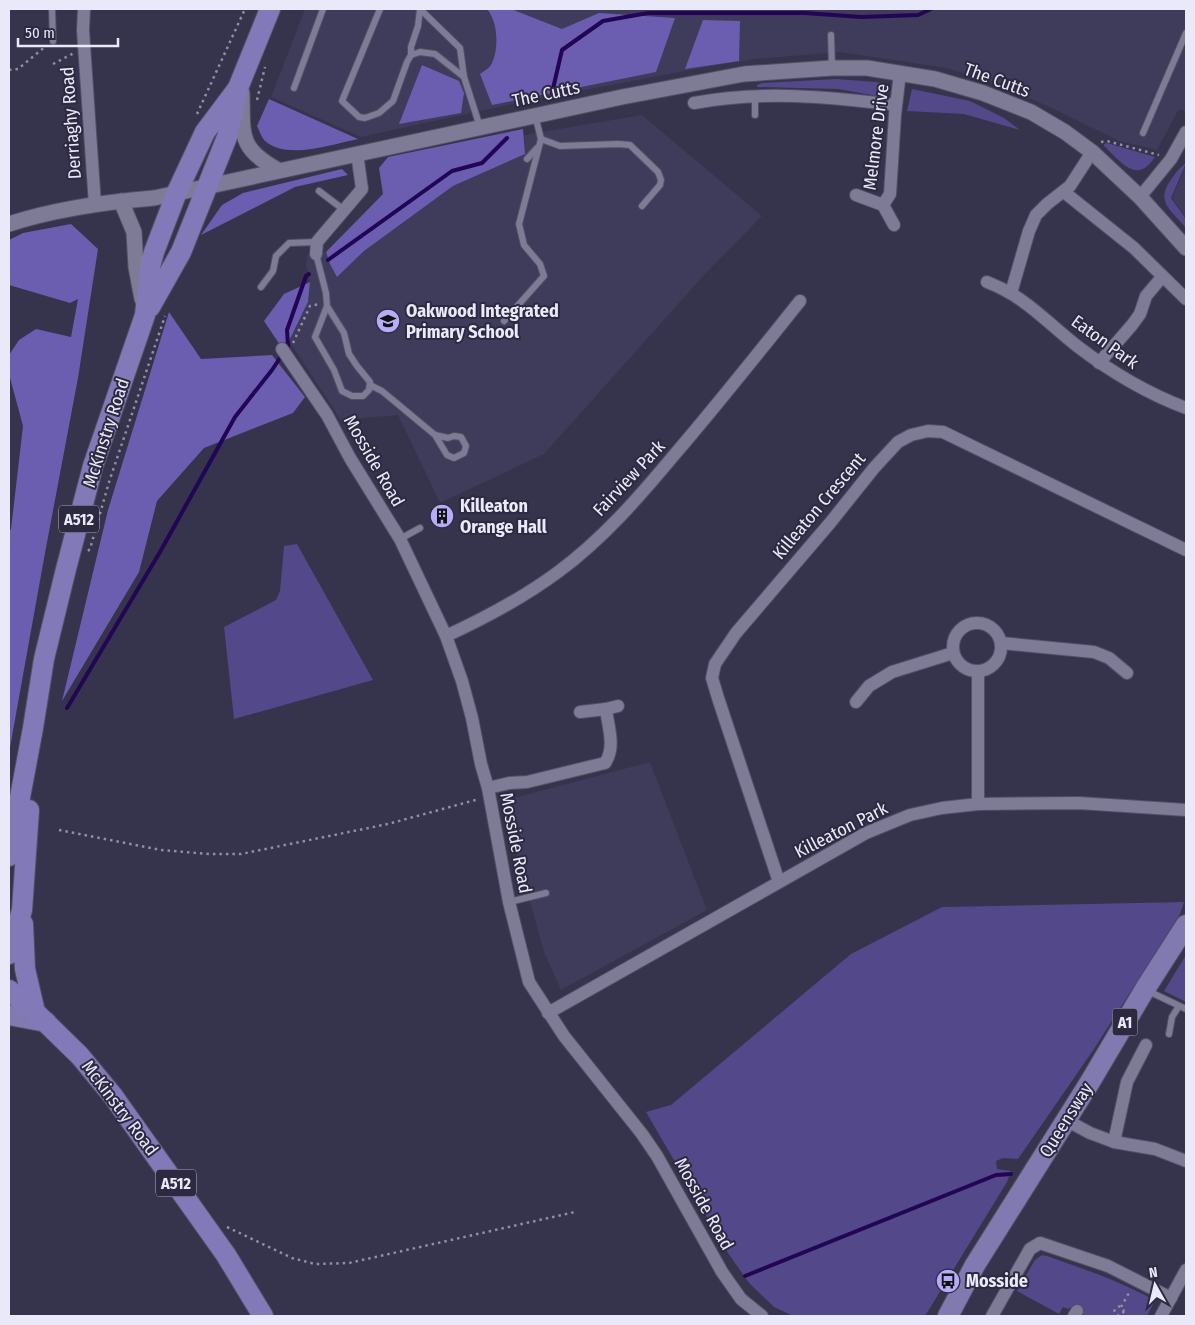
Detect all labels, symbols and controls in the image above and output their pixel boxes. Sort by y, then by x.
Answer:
scale bar [18,15,118,47]
text: 50 m [25,24,55,42]
street label: The Cutts [961,58,1033,102]
street label: Derriaghy Road [56,66,86,180]
street label: The Cutts [510,76,582,112]
street label: Melmore Drive [859,83,893,191]
place label: Oakwood Integrated Primary School [406,300,559,343]
school or university icon: Oakwood Integrated Primary School [375,308,401,334]
street label: Eaton Park [1067,310,1143,374]
street label: McKinstry Road [78,376,134,490]
street label: Mosside Road [339,411,409,511]
street label: Fairview Park [588,435,670,521]
street label: Killeaton Crescent [768,448,870,564]
place label: Killeaton Orange Hall [460,495,547,538]
building icon: Killeaton Orange Hall [429,503,455,529]
road number: A512 [59,506,99,532]
street label: Mosside Road [495,791,537,895]
street label: Killeaton Park [791,797,892,863]
road number: A1 [1112,1009,1138,1036]
street label: McKinstry Road [77,1056,163,1160]
street label: Queensway [1034,1079,1098,1161]
street label: Mosside Road [670,1154,738,1254]
road number: A512 [156,1170,196,1196]
north arrow [1130,1260,1180,1310]
text: N [1148,1264,1159,1282]
bus stop icon: Mosside [935,1268,961,1294]
place label: Mosside [966,1270,1028,1292]

